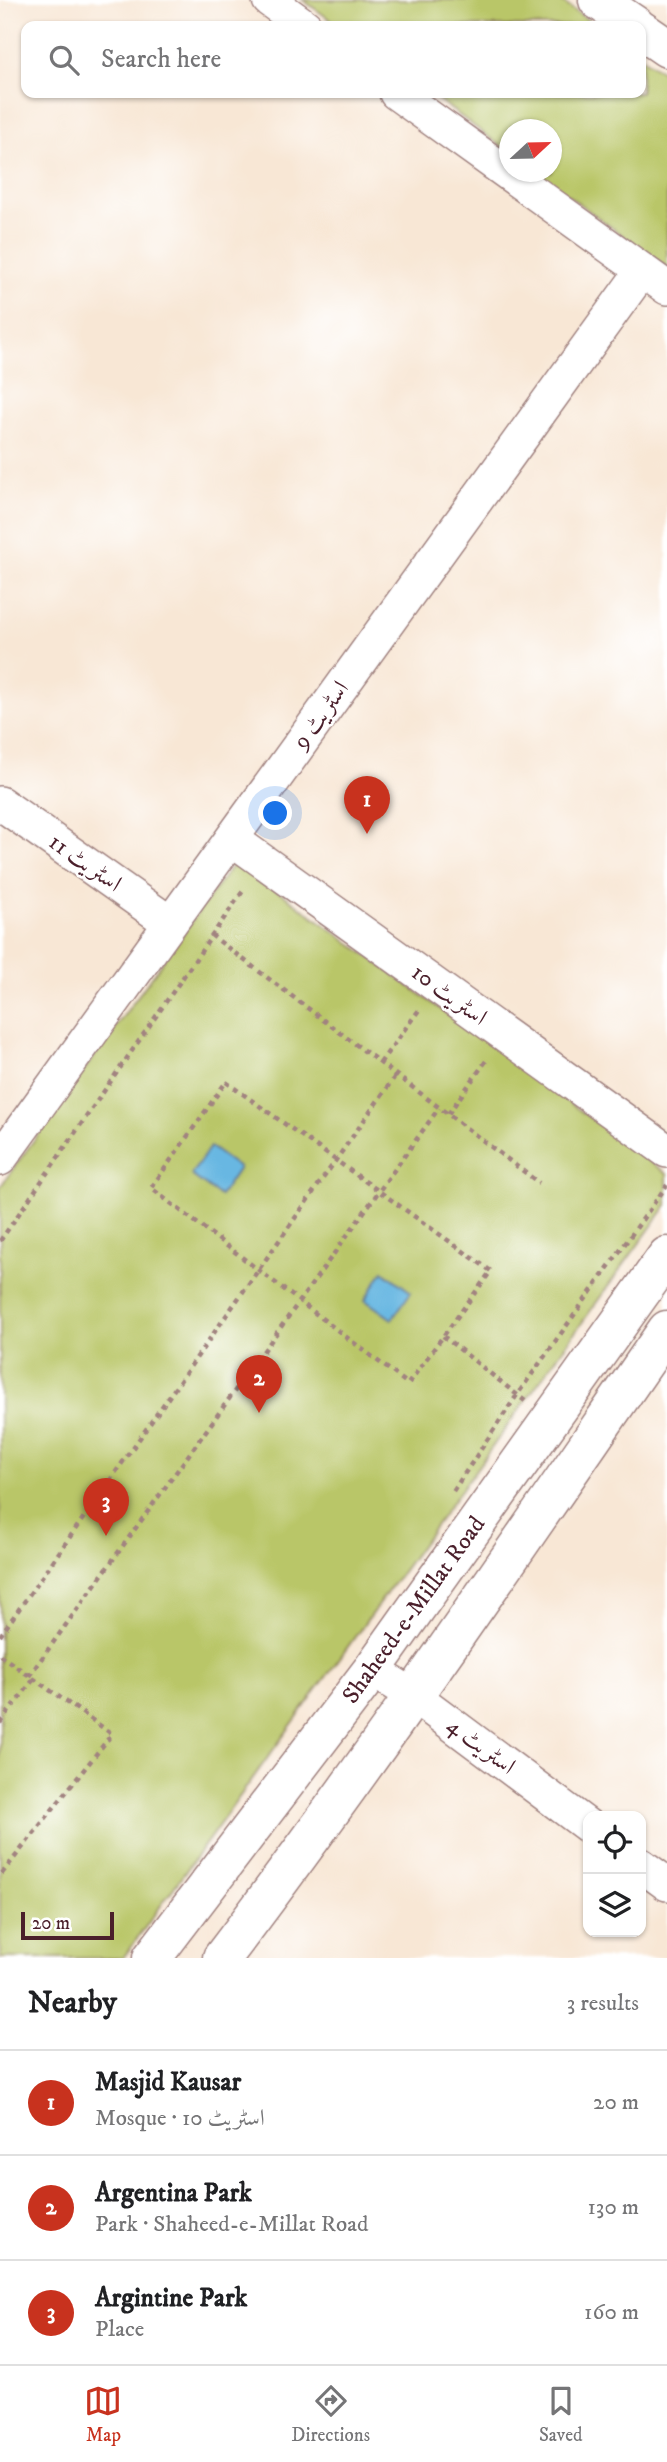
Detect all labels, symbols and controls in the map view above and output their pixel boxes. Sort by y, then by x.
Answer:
search box [21,21,646,98]
icon: search [45,41,83,79]
text: Search here [101,43,221,76]
north arrow [499,119,562,182]
street label: اسٹریٹ 9 [286,675,356,756]
pin: 1 [344,776,390,834]
your location [258,796,292,830]
street label: اسٹریٹ 11 [43,827,127,899]
street label: اسٹریٹ 10 [405,957,493,1033]
pin: 2 [236,1355,282,1413]
pin: 3 [83,1478,129,1536]
street label: Shaheed-e-Millat Road [336,1510,492,1710]
street label: اسٹریٹ 4 [441,1710,521,1782]
map controls [583,1811,646,1937]
button: locate [583,1811,646,1874]
button: layers [583,1874,646,1937]
scale bar [21,1909,114,1941]
text: 20 m [32,1912,70,1935]
text: Nearby [28,1985,117,2022]
text: 3 results [567,1989,639,2018]
text: Masjid Kausar [95,2066,241,2099]
text: 1 [47,2088,55,2117]
text: 20 m [593,2088,639,2117]
text: Mosque · اسٹریٹ 10 [95,2104,265,2133]
text: Argentina Park [95,2177,252,2210]
text: 2 [45,2193,57,2222]
text: 130 m [587,2193,639,2222]
text: Park · Shaheed-e-Millat Road [95,2210,368,2239]
text: Argintine Park [95,2282,247,2315]
text: 3 [47,2298,55,2327]
text: 160 m [584,2298,639,2327]
text: Place [95,2315,144,2344]
tab: Map [84,2382,122,2447]
tab: Directions [291,2382,370,2447]
tab: Saved [539,2382,583,2447]

